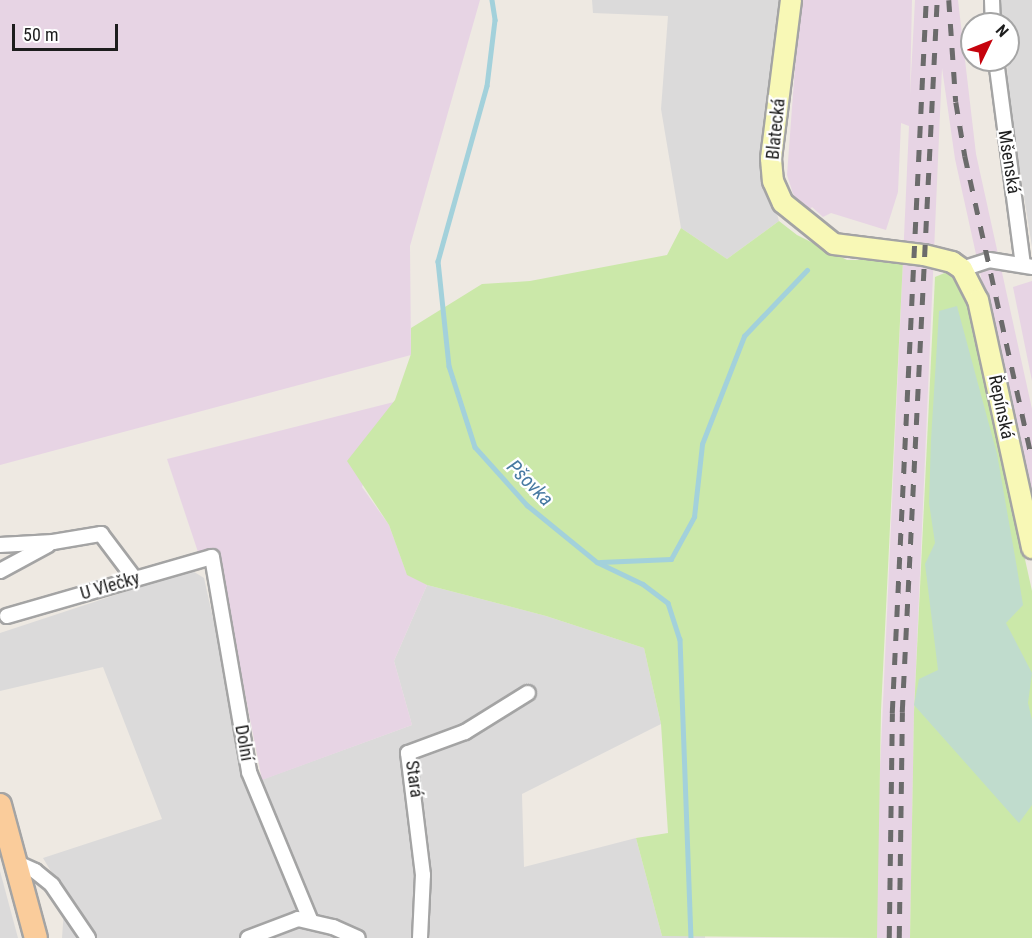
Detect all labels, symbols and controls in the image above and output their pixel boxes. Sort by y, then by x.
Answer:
scale bar [15,12,122,50]
north arrow [960,12,1020,72]
text: N [992,21,1012,41]
text: 50 m [23,24,58,45]
street label: Blatecká [762,97,790,161]
street label: Mšenská [993,129,1025,195]
street label: Řepínská [984,373,1018,441]
water label: Pšovka [502,455,558,511]
street label: U Vlečky [78,567,142,605]
street label: Dolní [230,723,258,763]
street label: Stará [401,759,427,799]

